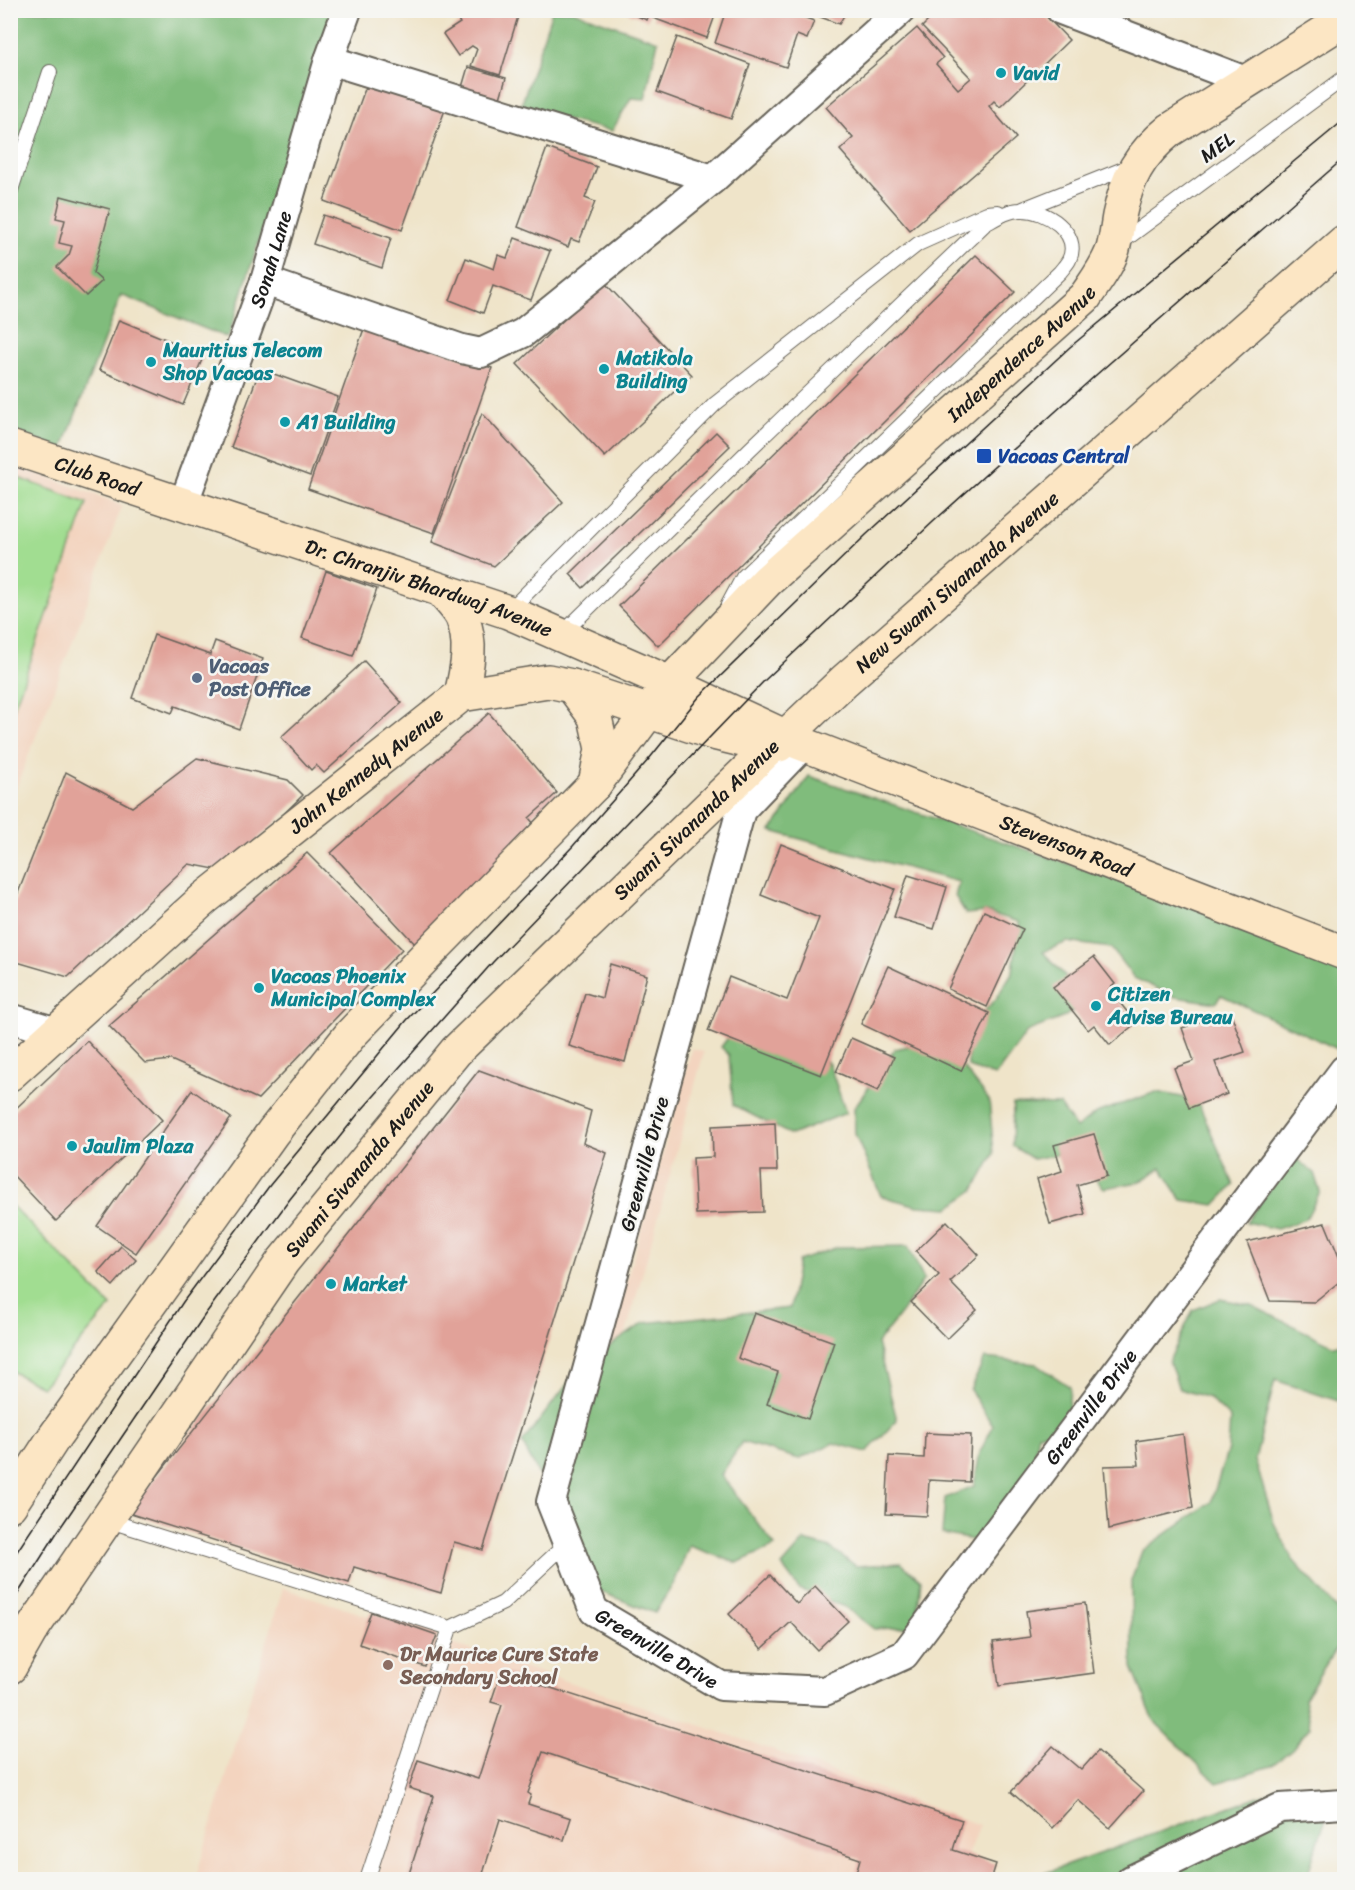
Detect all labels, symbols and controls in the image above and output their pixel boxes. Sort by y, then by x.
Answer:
place label: Vavid [1013,56,1060,91]
marker: Vavid [994,66,1008,80]
street label: MEL [1192,122,1243,172]
street label: Sonah Lane [240,207,302,313]
street label: Independence Avenue [938,278,1106,432]
place label: Mauritius Telecom Shop Vacoas [162,333,323,391]
place label: Matikola Building [615,341,693,399]
marker: Mauritius Telecom Shop Vacoas [144,355,158,369]
marker: Matikola Building [597,362,611,376]
place label: A1 Building [296,405,395,440]
marker: A1 Building [278,415,292,429]
place label: Vacoas Central [998,439,1131,474]
street label: Club Road [50,446,146,507]
marker: Vacoas Central [975,447,993,465]
street label: New Swami Sivananda Avenue [847,482,1068,682]
street label: Dr. Chranjiv Bhardwaj Avenue [300,529,558,648]
place label: Vacoas Post Office [209,649,312,707]
marker: Vacoas Post Office [190,671,204,685]
street label: John Kennedy Avenue [280,698,452,844]
street label: Swami Sivananda Avenue [605,729,787,909]
street label: Stevenson Road [994,805,1139,888]
place label: Vacoas Phoenix Municipal Complex [270,959,436,1017]
place label: Citizen Advise Bureau [1107,977,1233,1035]
marker: Vacoas Phoenix Municipal Complex [252,981,266,995]
marker: Citizen Advise Bureau [1089,999,1103,1013]
street label: Swami Sivananda Avenue [276,1072,444,1266]
street label: Greenville Drive [610,1092,679,1235]
place label: Jaulim Plaza [83,1129,194,1164]
marker: Jaulim Plaza [65,1139,79,1153]
place label: Market [342,1267,408,1302]
marker: Market [324,1277,338,1291]
street label: Greenville Drive [1035,1341,1147,1473]
street label: Greenville Drive [588,1598,725,1699]
place label: Dr Maurice Cure State Secondary School [399,1637,599,1695]
marker: Dr Maurice Cure State Secondary School [381,1658,395,1672]

